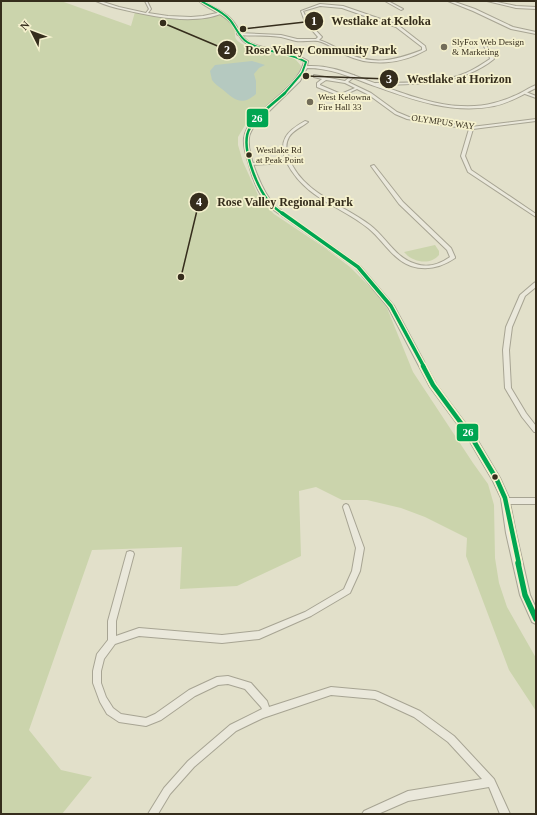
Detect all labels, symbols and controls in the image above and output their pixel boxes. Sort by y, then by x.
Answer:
callout: Westlake at Keloka [304,9,439,33]
north arrow [12,12,52,52]
text: 1 [311,14,317,28]
text: Westlake at Keloka [331,14,431,28]
text: N [17,18,32,32]
place label: SlyFox Web Design & Marketing [452,37,525,57]
callout: Rose Valley Community Park [217,38,405,62]
marker: SlyFox Web Design & Marketing [439,42,449,52]
text: 2 [224,43,230,57]
text: Rose Valley Community Park [245,43,397,57]
callout: Westlake at Horizon [379,67,520,91]
text: 3 [386,72,392,86]
text: Westlake at Horizon [407,72,512,86]
place label: West Kelowna Fire Hall 33 [318,92,371,112]
marker: West Kelowna Fire Hall 33 [305,97,315,107]
line badge: 26 [246,108,269,128]
text: 26 [252,112,263,124]
street label: OLYMPUS WAY [411,113,476,131]
place label: Westlake Rd at Peak Point [256,145,304,165]
marker: Westlake Rd at Peak Point [244,150,254,160]
callout: Rose Valley Regional Park [189,190,361,214]
text: 4 [196,195,202,209]
text: Rose Valley Regional Park [217,195,353,209]
line badge: 26 [456,423,479,442]
text: 26 [463,426,474,438]
unlabelled marker [490,472,500,482]

